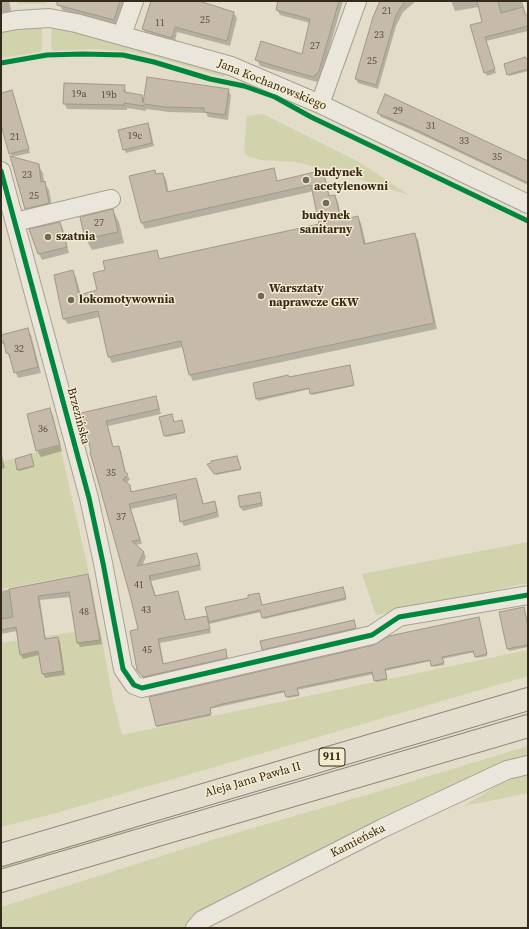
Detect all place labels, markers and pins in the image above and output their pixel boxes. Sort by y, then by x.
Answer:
place label: budynek acetylenowni [314,166,388,194]
marker: budynek acetylenowni [301,175,311,185]
marker: budynek sanitarny [321,198,331,208]
place label: budynek sanitarny [300,209,352,237]
place label: szatnia [56,230,95,244]
marker: szatnia [43,232,53,242]
place label: Warsztaty naprawcze GKW [269,282,359,310]
marker: Warsztaty naprawcze GKW [256,291,266,301]
place label: lokomotywownia [79,293,175,307]
marker: lokomotywownia [66,295,76,305]

